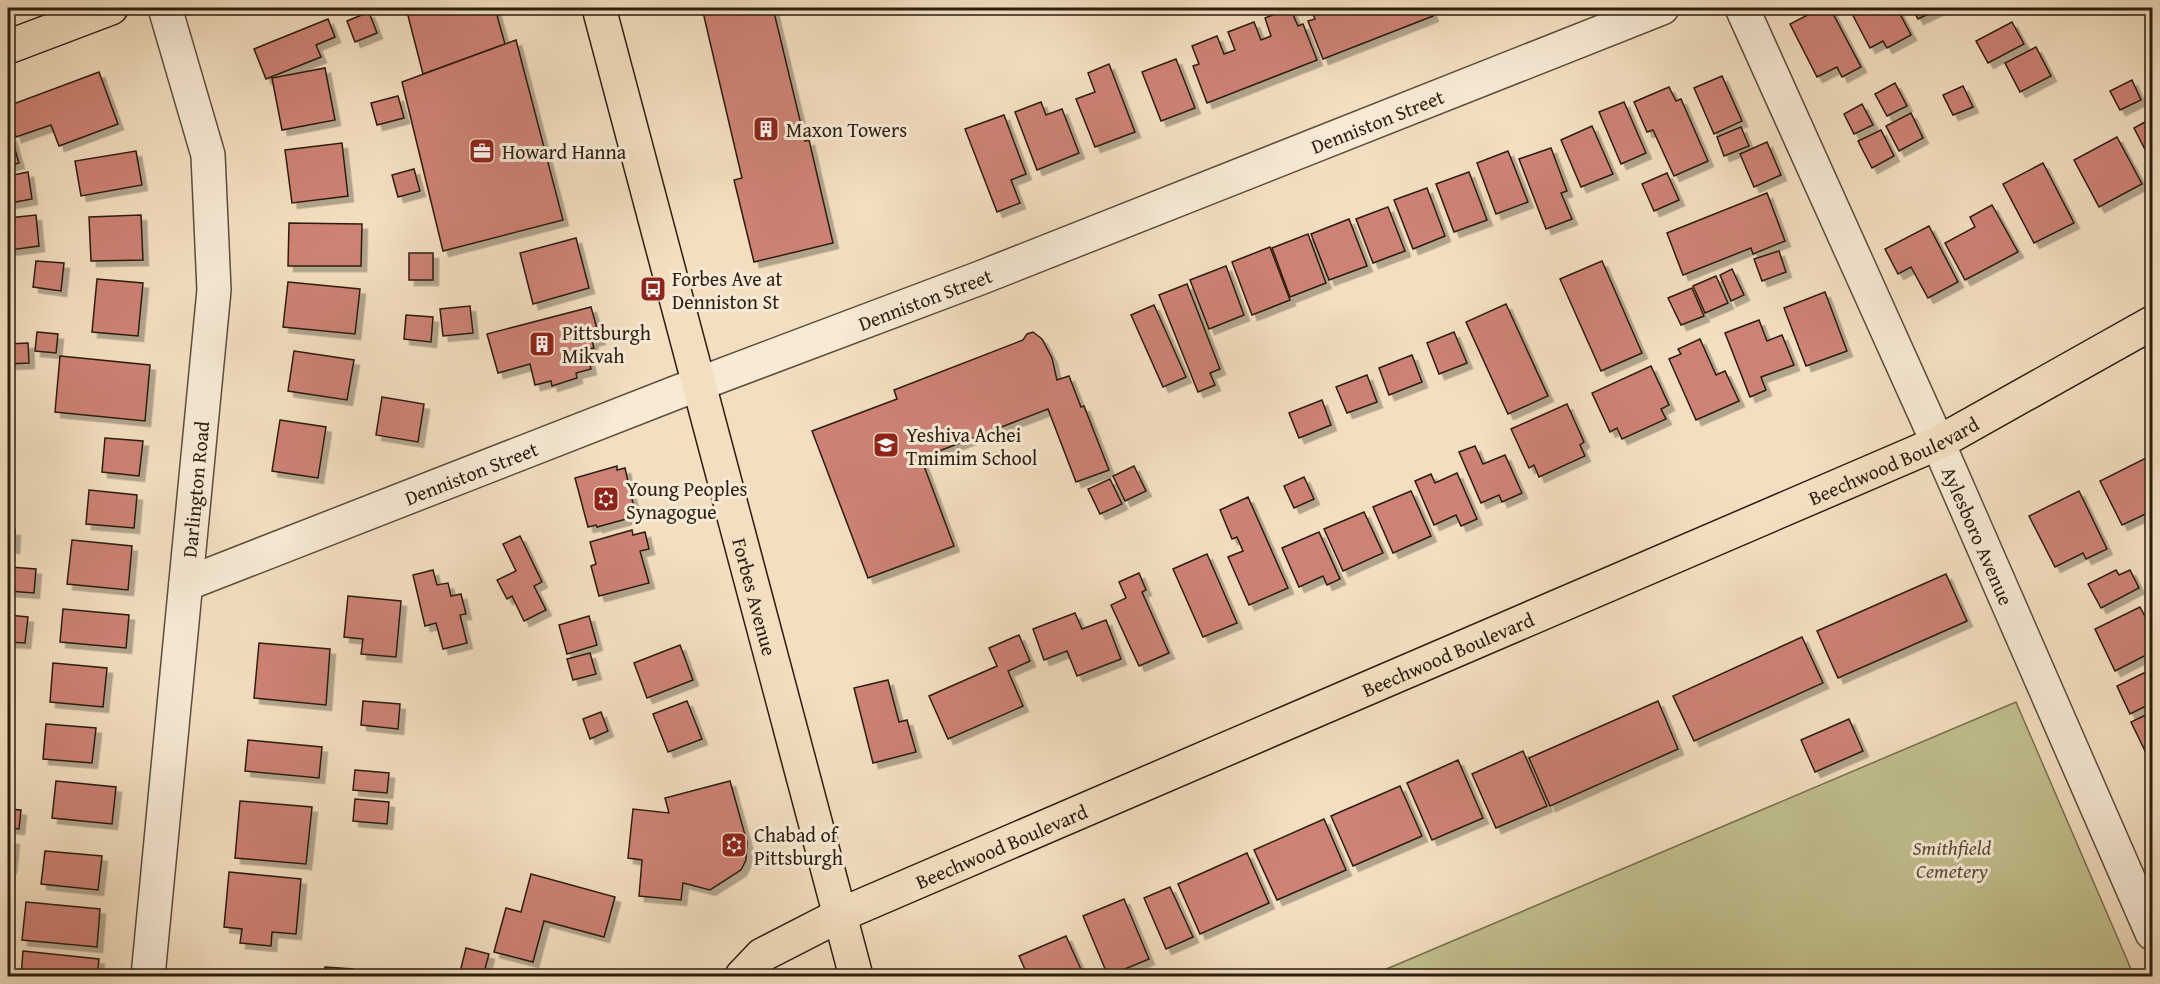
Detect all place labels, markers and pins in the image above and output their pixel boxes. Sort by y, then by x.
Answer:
building icon: Maxon Towers [751,114,781,144]
place label: Maxon Towers [786,115,907,144]
office icon: Howard Hanna [467,136,497,166]
place label: Howard Hanna [502,137,627,166]
place label: Forbes Ave at Denniston St [672,264,782,316]
bus stop icon: Forbes Ave at Denniston St [638,274,668,304]
place label: Pittsburgh Mikvah [562,318,651,370]
building icon: Pittsburgh Mikvah [527,329,557,359]
place label: Yeshiva Achei Tmimim School [906,420,1038,472]
school or university icon: Yeshiva Achei Tmimim School [871,430,901,460]
place label: Young Peoples Synagogue [626,474,748,526]
synagogue icon: Young Peoples Synagogue [591,484,621,514]
place label: Chabad of Pittsburgh [754,820,843,872]
synagogue icon: Chabad of Pittsburgh [719,830,749,860]

